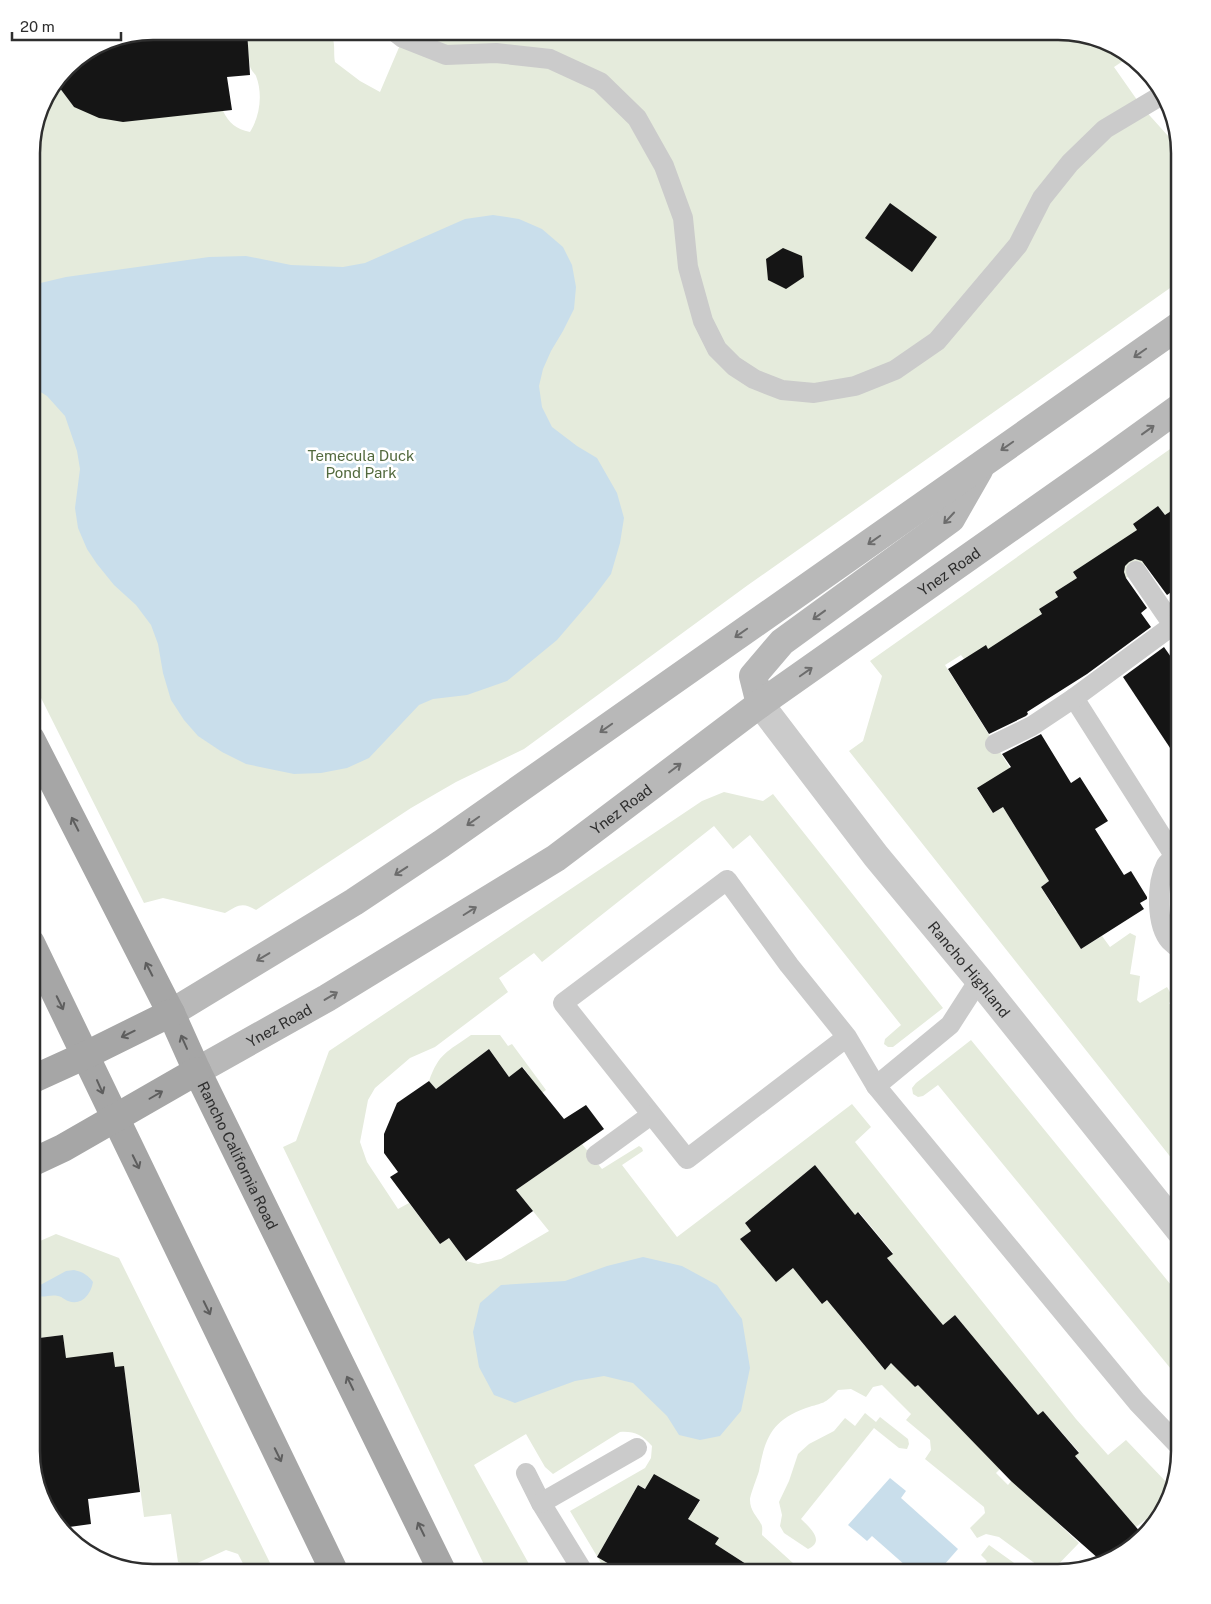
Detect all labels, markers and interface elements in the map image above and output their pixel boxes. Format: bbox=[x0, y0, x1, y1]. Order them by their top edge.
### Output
scale bar bbox=[12, 10, 121, 42]
text: 20 m bbox=[20, 18, 55, 35]
one-way arrow bbox=[1133, 348, 1147, 358]
one-way arrow bbox=[1141, 425, 1155, 435]
one-way arrow bbox=[1000, 441, 1014, 451]
park label: Temecula Duck Pond Park bbox=[308, 447, 414, 481]
one-way arrow bbox=[943, 512, 955, 524]
one-way arrow bbox=[867, 535, 881, 545]
street label: Ynez Road bbox=[914, 543, 983, 599]
one-way arrow bbox=[812, 610, 826, 620]
one-way arrow bbox=[734, 628, 748, 638]
one-way arrow bbox=[799, 667, 813, 677]
one-way arrow bbox=[599, 723, 613, 733]
one-way arrow bbox=[668, 763, 682, 773]
street label: Ynez Road bbox=[587, 780, 655, 837]
one-way arrow bbox=[466, 816, 480, 826]
one-way arrow bbox=[70, 817, 80, 832]
one-way arrow bbox=[394, 866, 408, 876]
one-way arrow bbox=[462, 905, 476, 915]
street label: Rancho Highland bbox=[925, 918, 1014, 1021]
one-way arrow bbox=[256, 952, 270, 962]
one-way arrow bbox=[144, 962, 153, 977]
one-way arrow bbox=[324, 990, 338, 1000]
one-way arrow bbox=[56, 995, 65, 1010]
street label: Ynez Road bbox=[243, 1000, 315, 1050]
one-way arrow bbox=[121, 1029, 136, 1039]
one-way arrow bbox=[179, 1035, 189, 1050]
street label: Rancho California Road bbox=[195, 1078, 282, 1232]
one-way arrow bbox=[96, 1079, 105, 1094]
one-way arrow bbox=[148, 1089, 162, 1099]
one-way arrow bbox=[132, 1154, 141, 1169]
one-way arrow bbox=[203, 1300, 212, 1315]
one-way arrow bbox=[345, 1376, 354, 1391]
one-way arrow bbox=[273, 1447, 283, 1462]
one-way arrow bbox=[416, 1522, 425, 1537]

